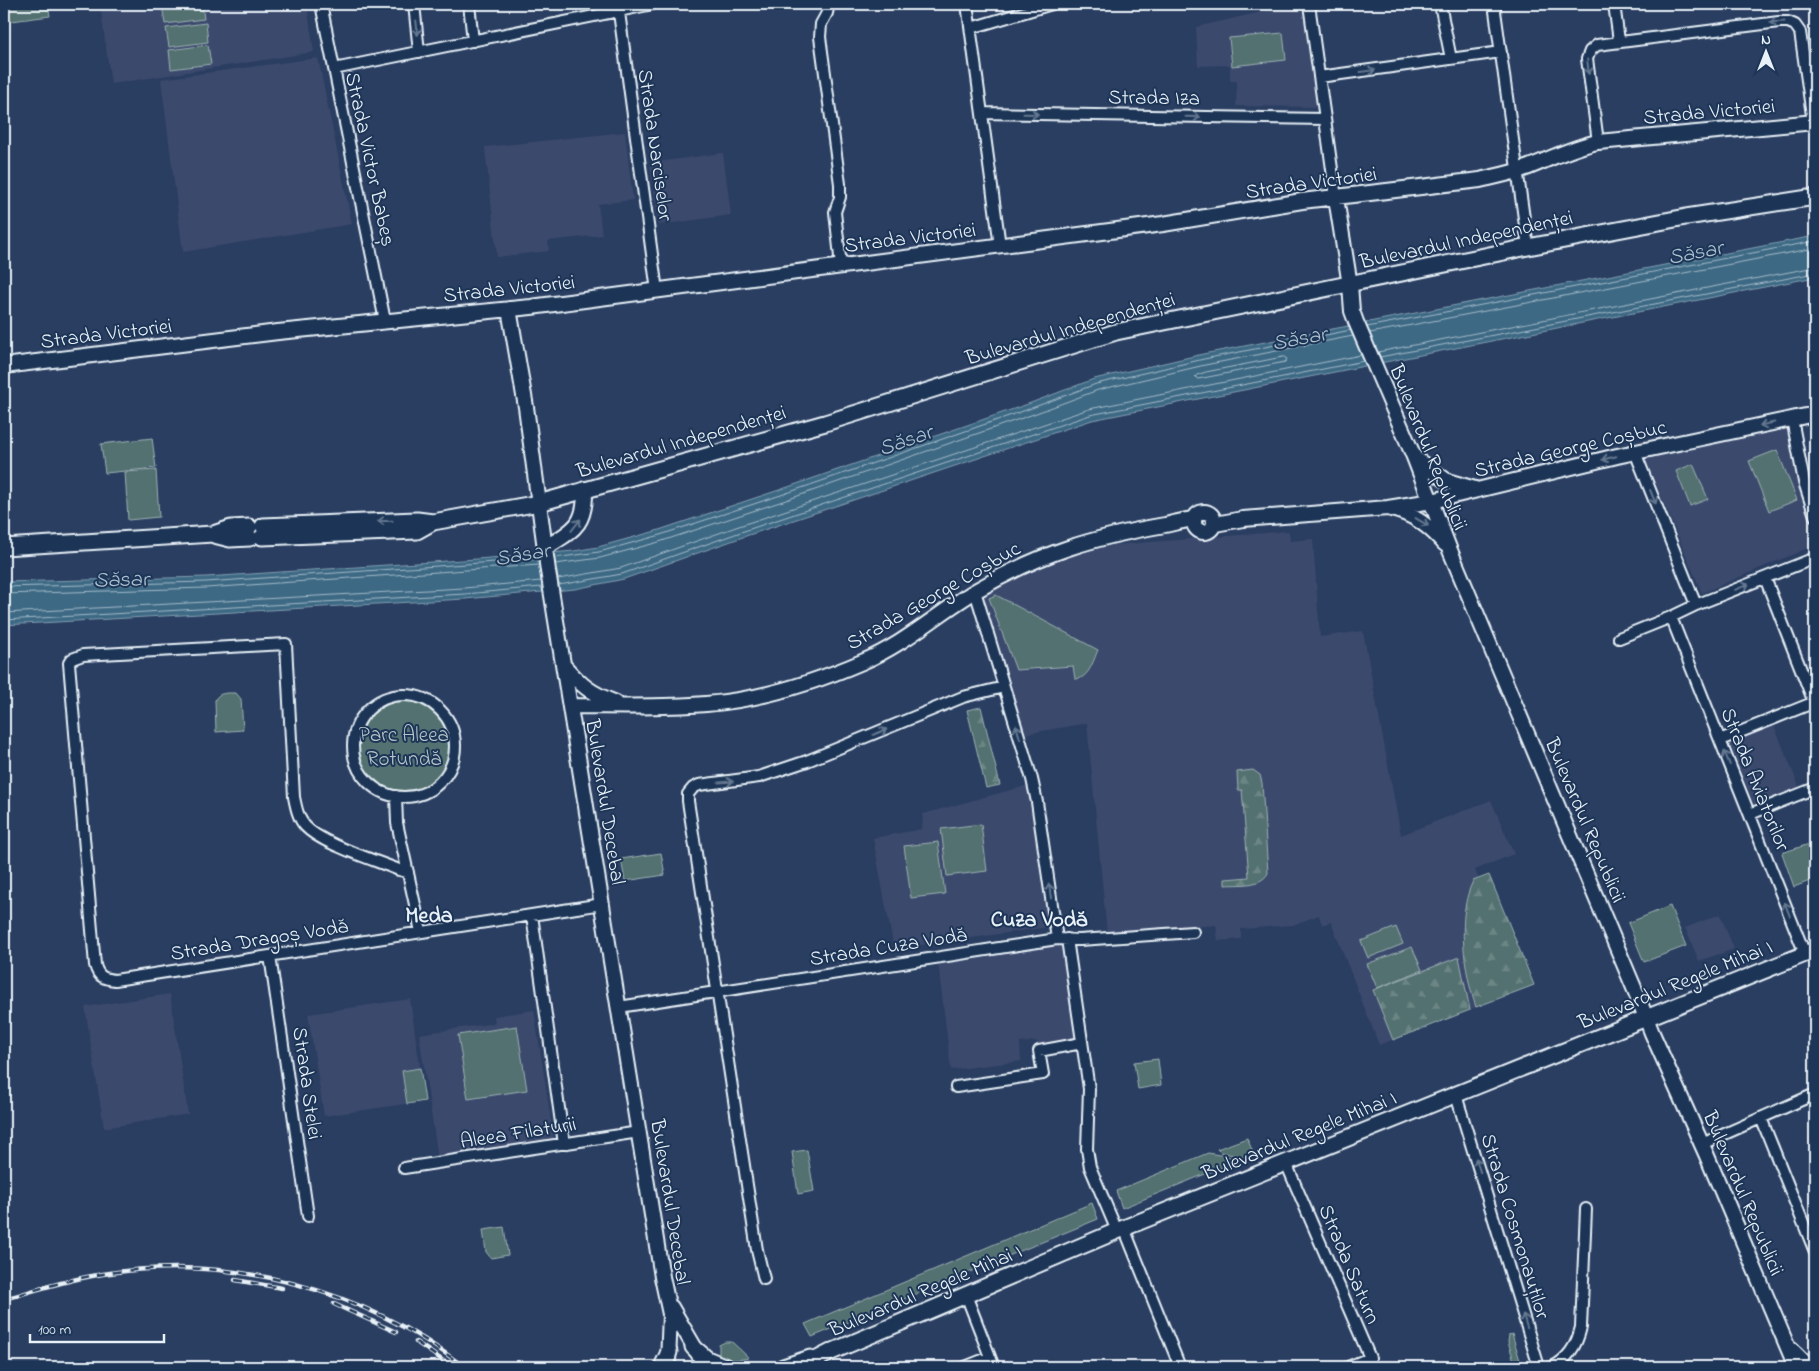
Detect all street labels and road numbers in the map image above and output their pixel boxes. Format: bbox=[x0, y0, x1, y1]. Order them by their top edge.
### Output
street label: Strada Narciselor bbox=[629, 67, 680, 224]
street label: Strada Victor Babeș bbox=[336, 70, 402, 249]
street label: Strada Iza bbox=[1108, 83, 1200, 115]
street label: Strada Victoriei bbox=[1642, 92, 1776, 134]
street label: Strada Victoriei bbox=[1244, 160, 1379, 208]
street label: Bulevardul Independenței bbox=[1356, 204, 1576, 278]
street label: Strada Victoriei bbox=[843, 216, 978, 262]
street label: Strada Victoriei bbox=[442, 268, 577, 312]
street label: Bulevardul Independenței bbox=[961, 286, 1179, 375]
street label: Strada Victoriei bbox=[39, 312, 174, 358]
street label: Bulevardul Republicii bbox=[1380, 359, 1474, 535]
street label: Bulevardul Independenței bbox=[572, 399, 790, 488]
street label: Strada George Coșbuc bbox=[1471, 413, 1671, 489]
street label: Strada George Coșbuc bbox=[841, 534, 1028, 661]
street label: Strada Aviatorilor bbox=[1712, 704, 1797, 856]
street label: Bulevardul Decebal bbox=[576, 716, 632, 887]
street label: Bulevardul Republicii bbox=[1535, 733, 1632, 908]
street label: Strada Dragoș Vodă bbox=[168, 912, 351, 972]
street label: Strada Cuza Vodă bbox=[808, 921, 969, 975]
street label: Bulevardul Regele Mihai I bbox=[1573, 933, 1778, 1041]
street label: Strada Stelei bbox=[283, 1025, 329, 1142]
street label: Bulevardul Regele Mihai I bbox=[1197, 1084, 1402, 1192]
street label: Bulevardul Republicii bbox=[1693, 1106, 1790, 1281]
street label: Aleea Filaturii bbox=[458, 1110, 579, 1158]
street label: Bulevardul Decebal bbox=[641, 1116, 697, 1287]
street label: Strada Cosmonauților bbox=[1472, 1130, 1557, 1324]
street label: Strada Saturn bbox=[1309, 1200, 1387, 1329]
street label: Bulevardul Regele Mihai I bbox=[824, 1238, 1028, 1348]

